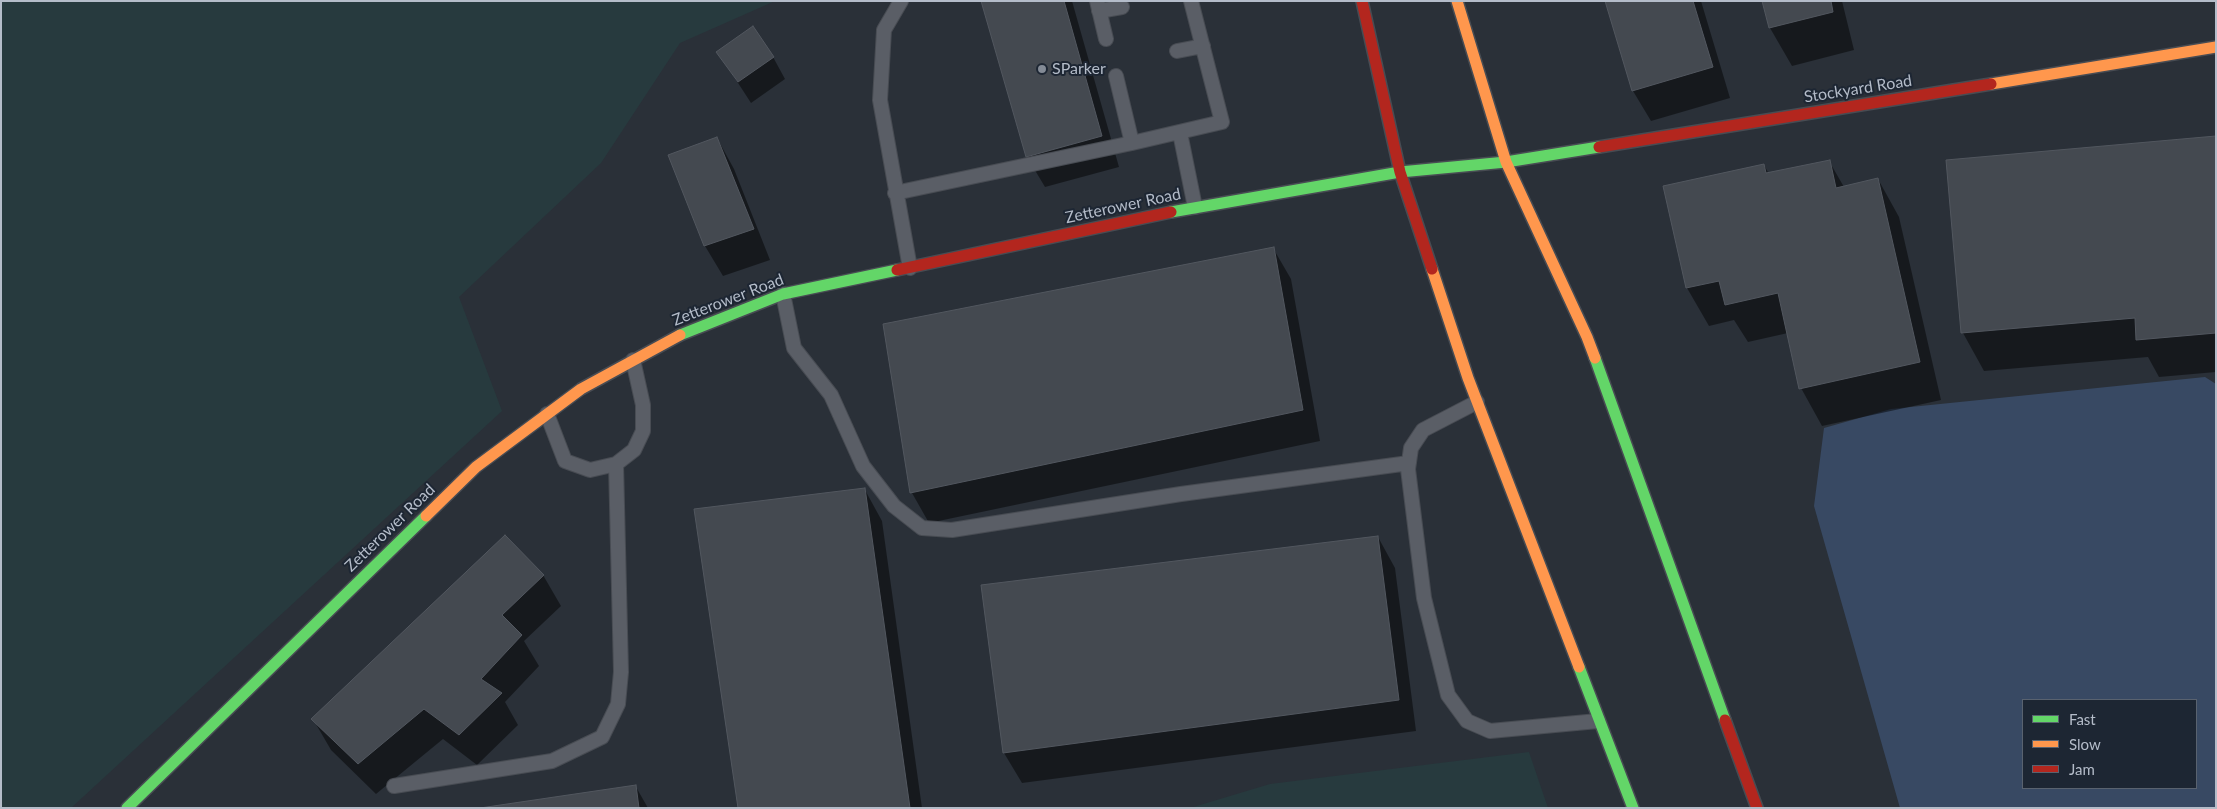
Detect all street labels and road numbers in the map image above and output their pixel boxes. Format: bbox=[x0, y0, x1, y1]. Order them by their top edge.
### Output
street label: Stockyard Road bbox=[1803, 71, 1913, 107]
street label: Zetterower Road bbox=[1063, 184, 1183, 228]
street label: Zetterower Road bbox=[670, 270, 786, 330]
street label: Zetterower Road bbox=[341, 480, 439, 576]

